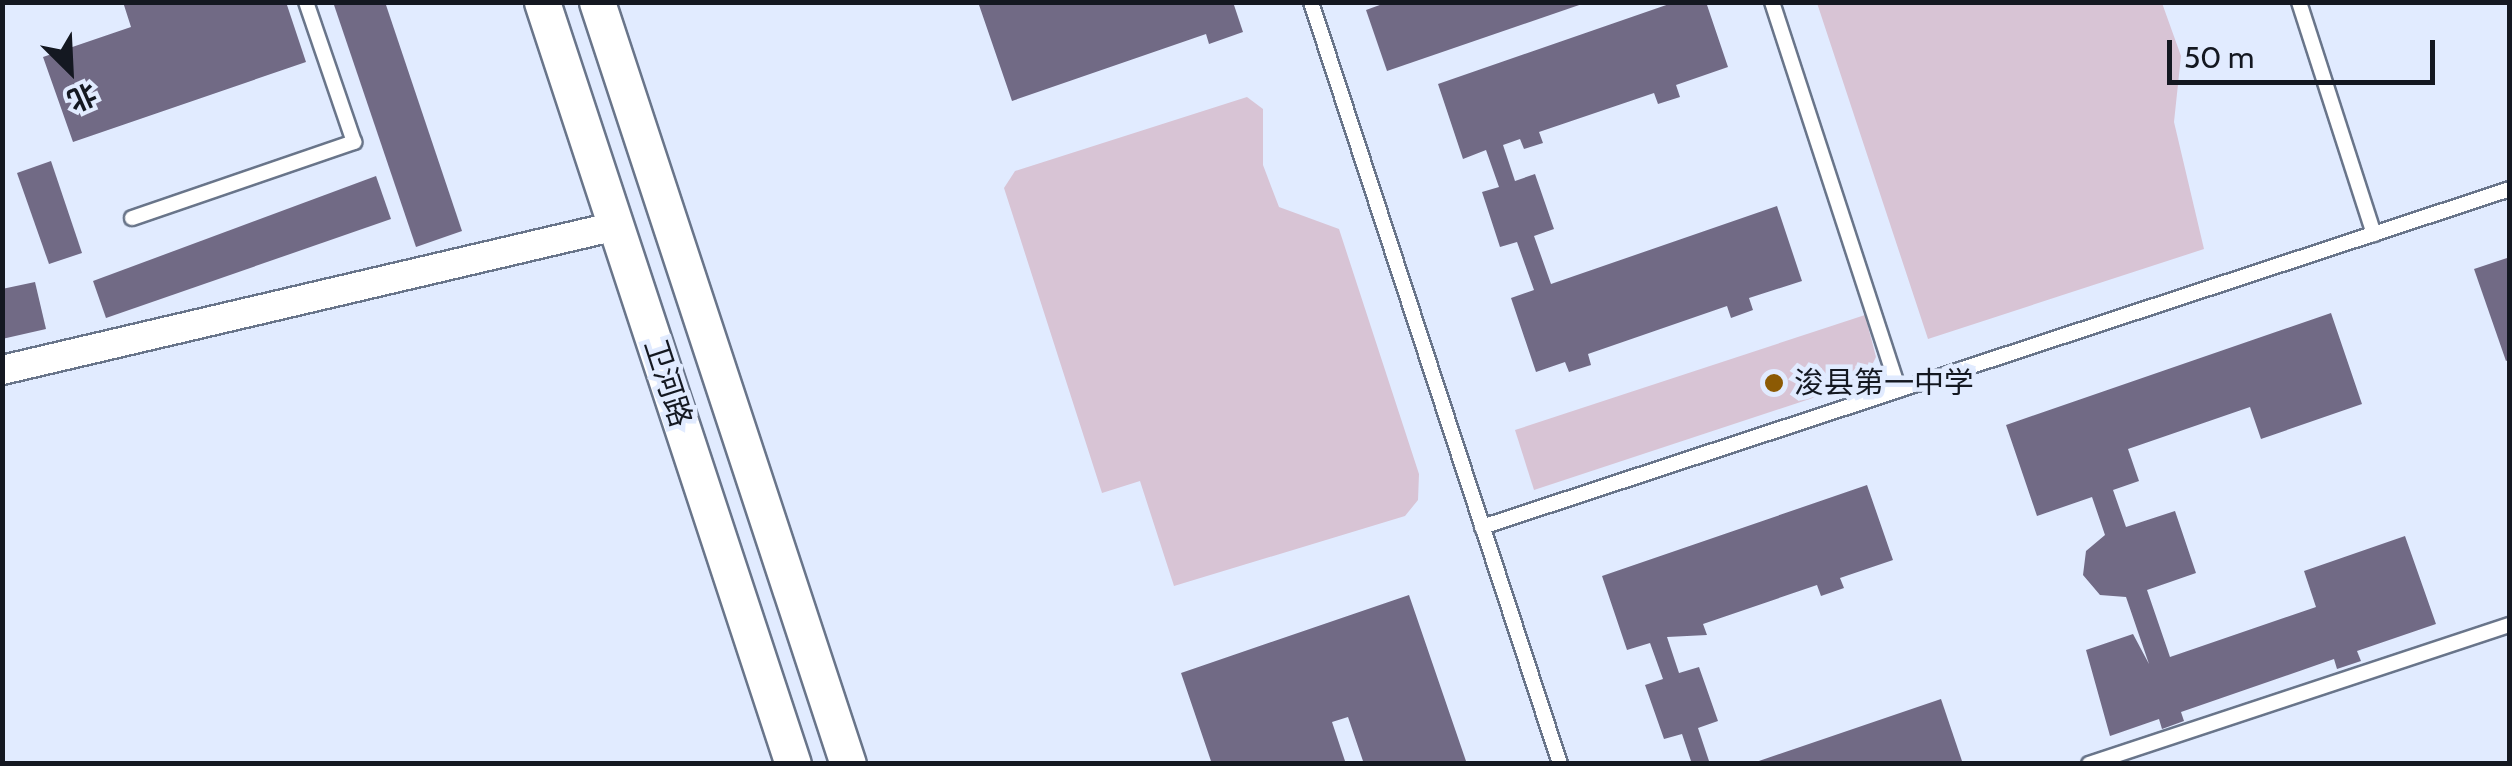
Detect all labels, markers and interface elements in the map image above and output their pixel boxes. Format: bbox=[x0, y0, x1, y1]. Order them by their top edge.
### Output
north arrow bbox=[20, 20, 120, 120]
scale bar bbox=[2172, 20, 2440, 82]
text: 50 m bbox=[2184, 39, 2254, 76]
text: 北 bbox=[62, 76, 102, 119]
street label: 卫河路 bbox=[637, 335, 699, 431]
place label: 浚县第一中学 bbox=[1794, 365, 1974, 401]
marker: 浚县第一中学 bbox=[1763, 372, 1785, 394]

